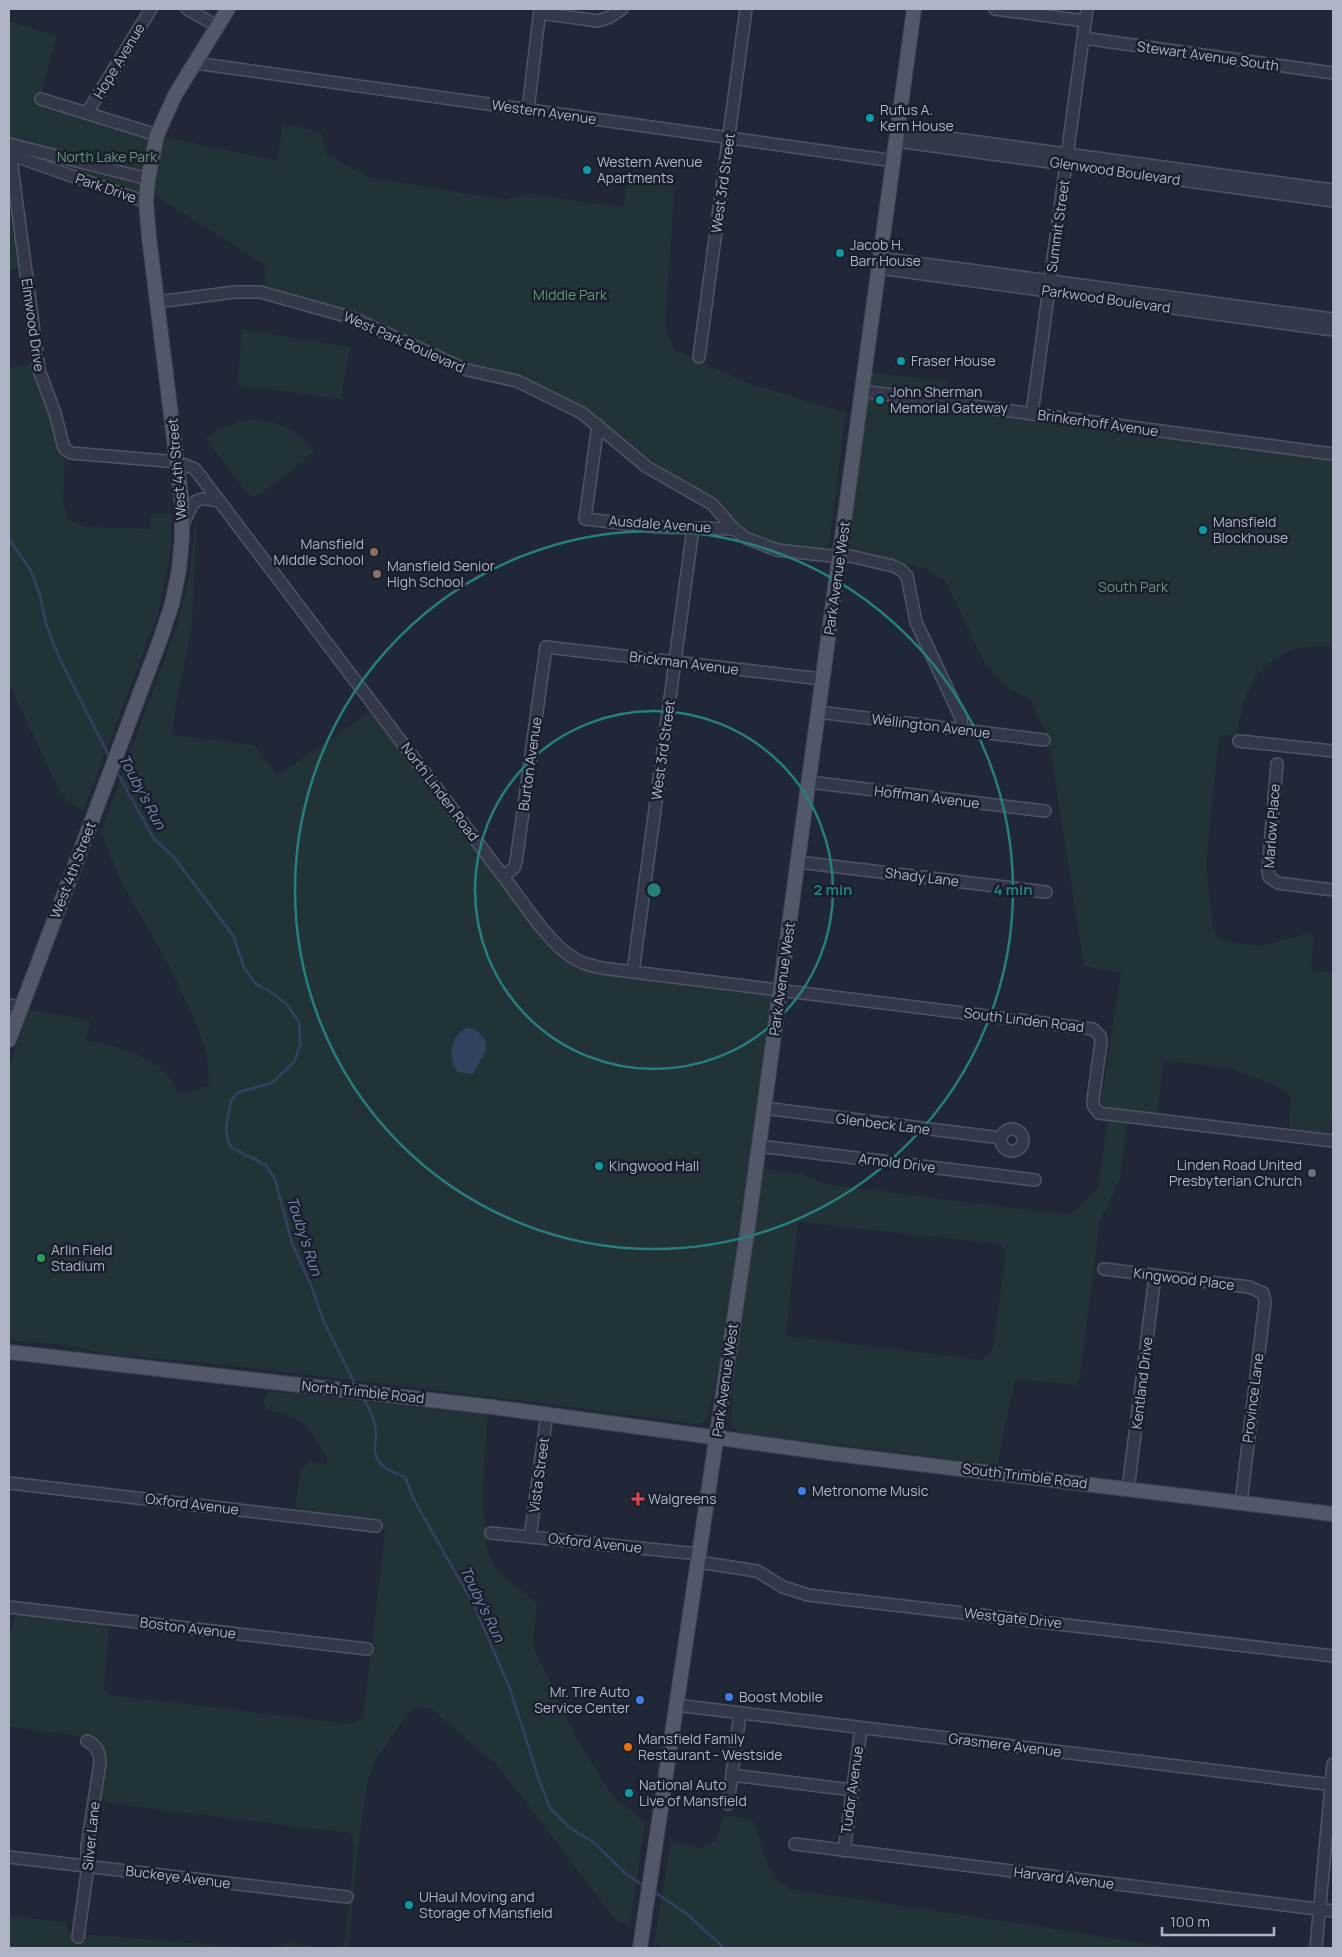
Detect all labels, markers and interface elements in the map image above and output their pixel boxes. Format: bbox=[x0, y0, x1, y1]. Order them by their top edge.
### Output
street label: Hope Avenue bbox=[89, 19, 149, 102]
street label: Stewart Avenue South bbox=[1136, 36, 1280, 75]
street label: Western Avenue bbox=[491, 95, 598, 128]
place label: Rufus A. Kern House bbox=[880, 100, 954, 135]
marker: Rufus A. Kern House bbox=[864, 112, 876, 124]
street label: West 3rd Street bbox=[706, 131, 739, 234]
park label: North Lake Park bbox=[57, 147, 158, 166]
place label: Western Avenue Apartments bbox=[597, 152, 702, 187]
street label: Glenwood Boulevard bbox=[1049, 152, 1182, 189]
marker: Western Avenue Apartments bbox=[581, 164, 593, 176]
street label: Park Drive bbox=[73, 168, 139, 207]
street label: Summit Street bbox=[1042, 178, 1073, 274]
place label: Jacob H. Barr House bbox=[850, 235, 921, 270]
marker: Jacob H. Barr House bbox=[834, 247, 846, 259]
street label: Elmwood Drive bbox=[18, 277, 49, 373]
street label: Parkwood Boulevard bbox=[1040, 280, 1172, 317]
park label: Middle Park bbox=[533, 285, 608, 304]
street label: West Park Boulevard bbox=[341, 306, 468, 377]
place label: Fraser House bbox=[911, 351, 996, 370]
marker: Fraser House bbox=[895, 355, 907, 367]
place label: John Sherman Memorial Gateway bbox=[890, 382, 1009, 417]
marker: John Sherman Memorial Gateway bbox=[874, 394, 886, 406]
street label: Brinkerhoff Avenue bbox=[1036, 405, 1160, 440]
street label: West 4th Street bbox=[163, 417, 190, 521]
street label: Ausdale Avenue bbox=[608, 510, 712, 537]
place label: Mansfield Blockhouse bbox=[1213, 512, 1288, 547]
street label: Park Avenue West bbox=[819, 519, 854, 636]
marker: Mansfield Blockhouse bbox=[1197, 524, 1209, 536]
place label: Mansfield Middle School bbox=[274, 534, 364, 569]
marker: Mansfield Middle School bbox=[368, 546, 380, 558]
place label: Mansfield Senior High School bbox=[387, 556, 495, 591]
marker: Mansfield Senior High School bbox=[371, 568, 383, 580]
park label: South Park bbox=[1098, 577, 1169, 596]
street label: Brickman Avenue bbox=[628, 646, 740, 679]
street label: West 3rd Street bbox=[646, 698, 679, 801]
street label: Wellington Avenue bbox=[871, 709, 992, 742]
street label: Burton Avenue bbox=[514, 716, 545, 812]
street label: North Linden Road bbox=[397, 739, 484, 845]
water label: Touby's Run bbox=[114, 751, 172, 834]
street label: Hoffman Avenue bbox=[873, 781, 981, 812]
street label: Marlow Place bbox=[1259, 783, 1284, 869]
street label: West 4th Street bbox=[45, 818, 100, 921]
street label: Shady Lane bbox=[884, 863, 960, 890]
text: 2 min bbox=[813, 879, 853, 900]
text: 4 min bbox=[993, 879, 1033, 900]
centre of rings bbox=[645, 881, 663, 899]
street label: Park Avenue West bbox=[764, 920, 799, 1037]
street label: South Linden Road bbox=[963, 1003, 1085, 1036]
street label: Glenbeck Lane bbox=[835, 1108, 931, 1139]
street label: Arnold Drive bbox=[857, 1148, 937, 1177]
place label: Linden Road United Presbyterian Church bbox=[1169, 1155, 1302, 1190]
place label: Kingwood Hall bbox=[609, 1156, 699, 1175]
marker: Kingwood Hall bbox=[593, 1160, 605, 1172]
marker: Linden Road United Presbyterian Church bbox=[1306, 1167, 1318, 1179]
water label: Touby's Run bbox=[282, 1194, 327, 1279]
place label: Arlin Field Stadium bbox=[51, 1240, 113, 1275]
marker: Arlin Field Stadium bbox=[35, 1252, 47, 1264]
street label: Kingwood Place bbox=[1133, 1263, 1236, 1294]
street label: Park Avenue West bbox=[707, 1321, 742, 1438]
street label: Kentland Drive bbox=[1126, 1336, 1157, 1430]
street label: Province Lane bbox=[1238, 1352, 1267, 1444]
street label: North Trimble Road bbox=[301, 1376, 425, 1407]
street label: Vista Street bbox=[524, 1436, 553, 1514]
street label: South Trimble Road bbox=[962, 1458, 1089, 1493]
place label: Metronome Music bbox=[812, 1481, 929, 1500]
marker: Metronome Music bbox=[796, 1485, 808, 1497]
street label: Oxford Avenue bbox=[144, 1488, 240, 1519]
place label: Walgreens bbox=[648, 1489, 717, 1508]
marker: Walgreens bbox=[632, 1493, 644, 1505]
street label: Oxford Avenue bbox=[547, 1528, 643, 1557]
water label: Touby's Run bbox=[455, 1562, 510, 1646]
street label: Westgate Drive bbox=[963, 1603, 1063, 1632]
street label: Boston Avenue bbox=[139, 1612, 237, 1643]
place label: Mr. Tire Auto Service Center bbox=[534, 1682, 630, 1717]
place label: Boost Mobile bbox=[739, 1687, 823, 1706]
marker: Boost Mobile bbox=[723, 1691, 735, 1703]
marker: Mr. Tire Auto Service Center bbox=[634, 1694, 646, 1706]
street label: Grasmere Avenue bbox=[948, 1728, 1063, 1761]
place label: Mansfield Family Restaurant - Westside bbox=[638, 1729, 783, 1764]
marker: Mansfield Family Restaurant - Westside bbox=[622, 1741, 634, 1753]
street label: Tudor Avenue bbox=[836, 1745, 867, 1835]
place label: National Auto Live of Mansfield bbox=[639, 1775, 747, 1810]
marker: National Auto Live of Mansfield bbox=[623, 1787, 635, 1799]
street label: Silver Lane bbox=[77, 1800, 104, 1871]
street label: Buckeye Avenue bbox=[125, 1861, 232, 1892]
street label: Harvard Avenue bbox=[1013, 1862, 1115, 1893]
place label: UHaul Moving and Storage of Mansfield bbox=[419, 1887, 553, 1922]
marker: UHaul Moving and Storage of Mansfield bbox=[403, 1899, 415, 1911]
scale bar bbox=[1162, 1904, 1274, 1936]
text: 100 m bbox=[1170, 1911, 1210, 1932]

